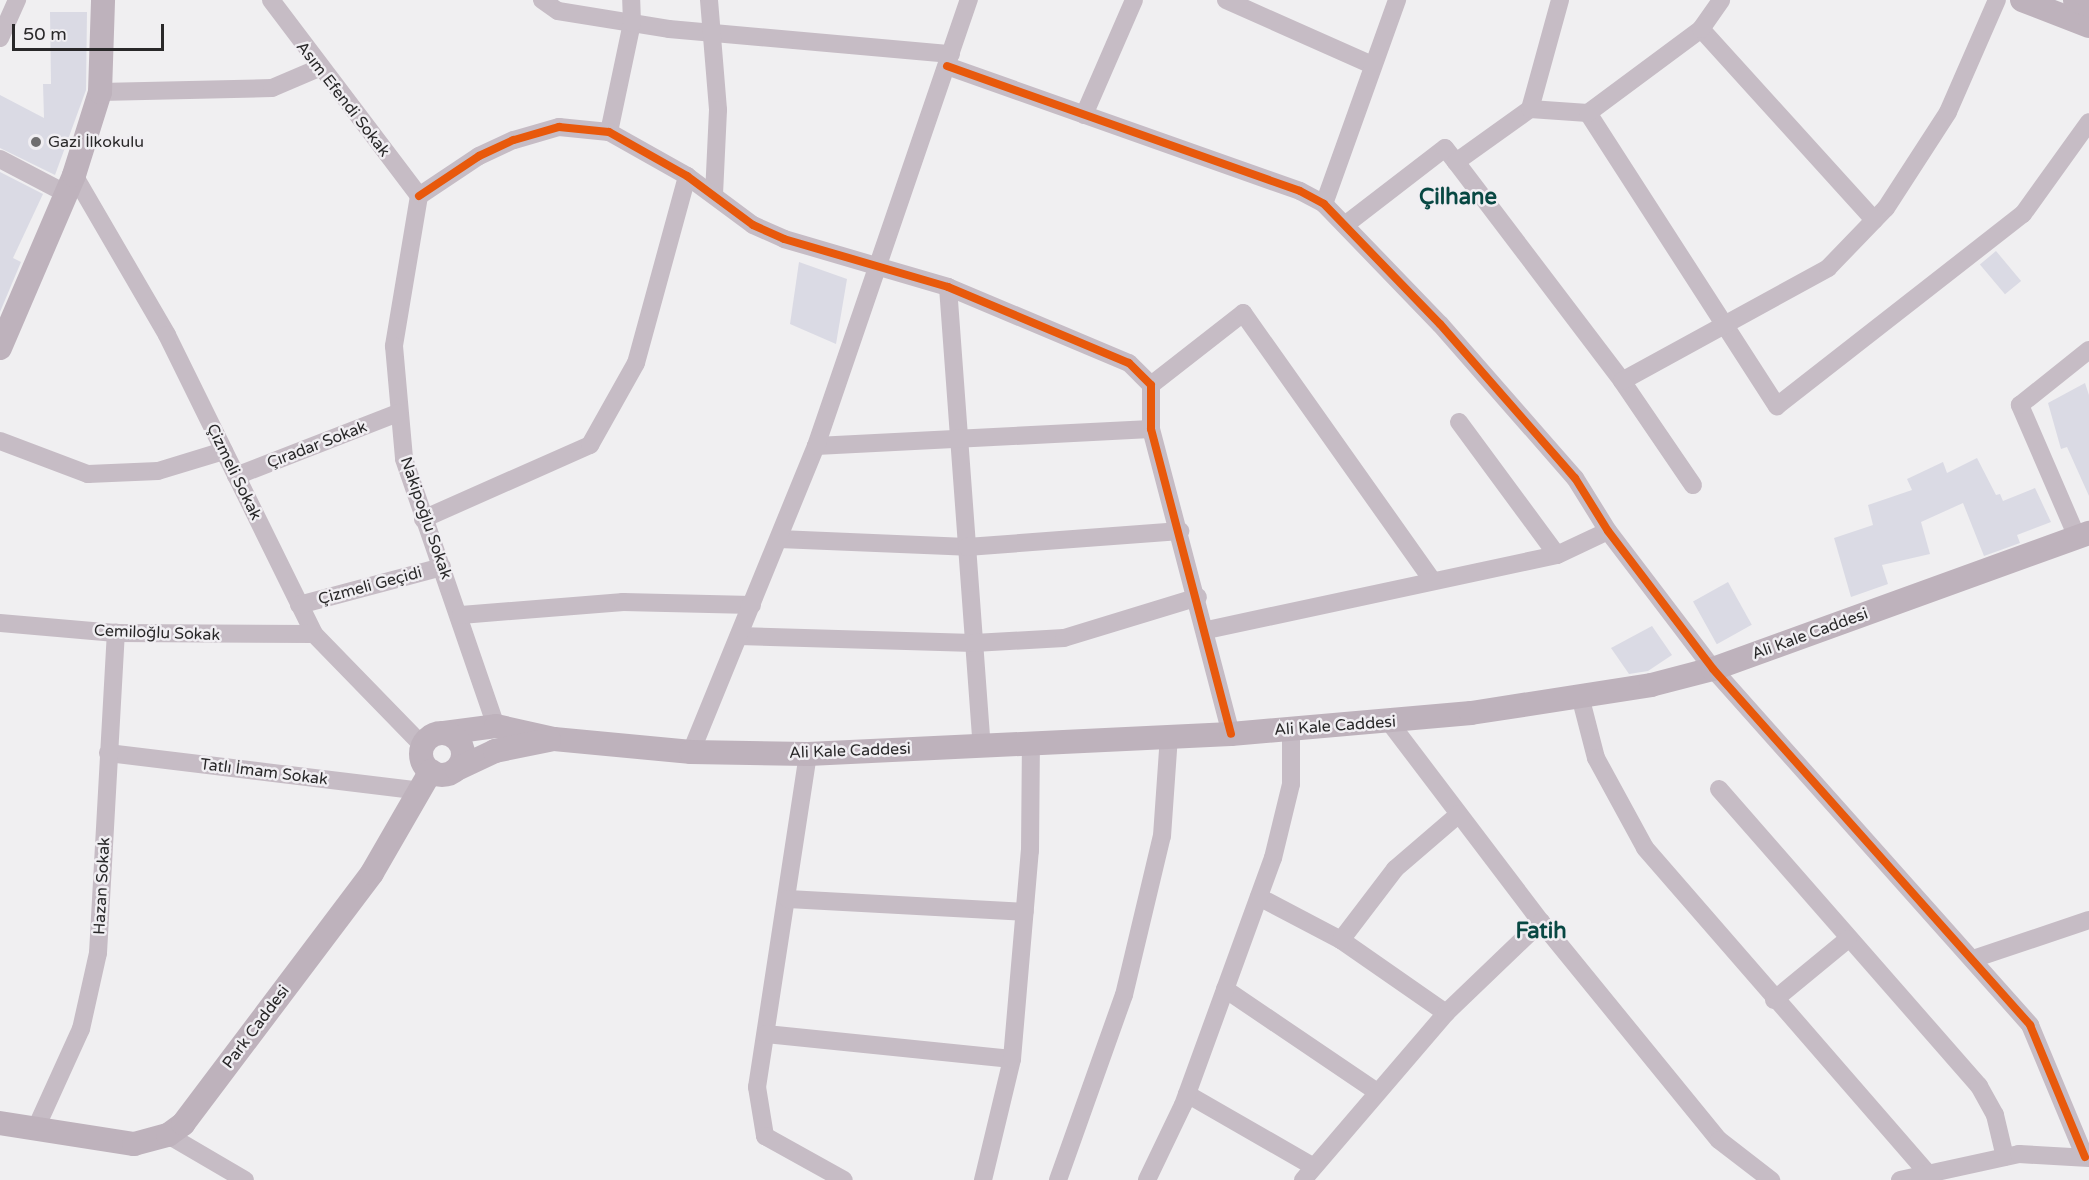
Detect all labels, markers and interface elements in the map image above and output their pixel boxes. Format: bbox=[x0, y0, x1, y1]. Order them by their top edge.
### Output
scale bar bbox=[15, 12, 166, 50]
text: 50 m bbox=[23, 23, 67, 45]
street label: Asım Efendi Sokak bbox=[292, 38, 394, 160]
place label: Gazi İlkokulu bbox=[48, 132, 144, 152]
marker: Gazi İlkokulu bbox=[29, 135, 43, 149]
district label: Çilhane bbox=[1419, 185, 1497, 211]
street label: Çıradar Sokak bbox=[264, 417, 370, 473]
street label: Çizmeli Sokak bbox=[202, 421, 266, 523]
street label: Nakipoğlu Sokak bbox=[396, 454, 456, 582]
street label: Çizmeli Geçidi bbox=[316, 563, 424, 609]
street label: Ali Kale Caddesi bbox=[1749, 604, 1871, 664]
street label: Cemiloğlu Sokak bbox=[94, 621, 220, 645]
street label: Ali Kale Caddesi bbox=[1274, 712, 1396, 740]
street label: Ali Kale Caddesi bbox=[789, 739, 911, 763]
street label: Tatlı İmam Sokak bbox=[199, 755, 329, 789]
street label: Hazan Sokak bbox=[90, 837, 114, 935]
district label: Fatih bbox=[1515, 919, 1567, 945]
street label: Park Caddesi bbox=[218, 982, 294, 1072]

